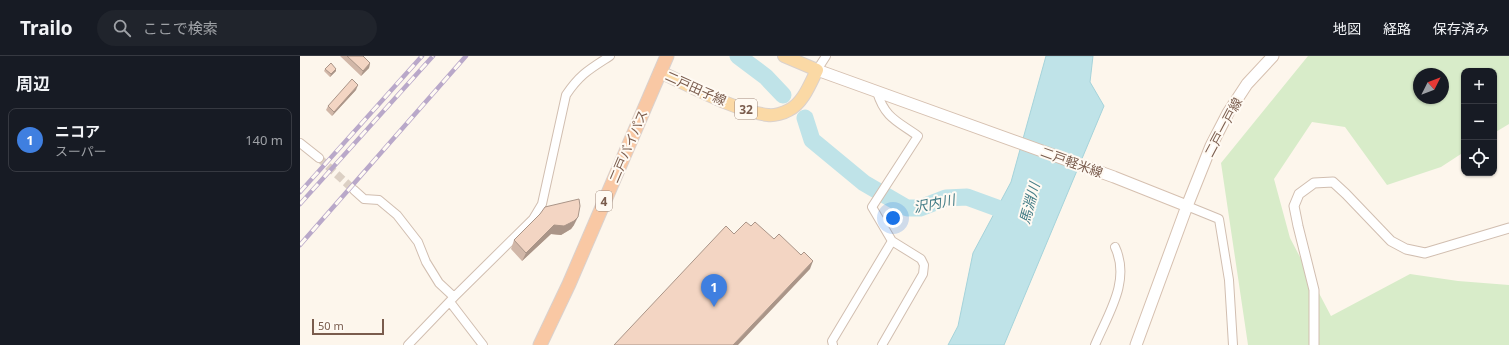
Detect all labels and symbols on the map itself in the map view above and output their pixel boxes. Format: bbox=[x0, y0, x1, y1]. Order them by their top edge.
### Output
street label: 二戸田子線 bbox=[663, 67, 729, 109]
north arrow bbox=[1413, 68, 1449, 104]
street label: 二戸一戸線 bbox=[1200, 94, 1246, 160]
road number: 32 bbox=[735, 99, 757, 119]
street label: 二戸バイパス bbox=[605, 107, 651, 185]
street label: 二戸軽米線 bbox=[1038, 142, 1106, 182]
water label: 馬淵川 bbox=[1014, 178, 1044, 226]
water label: 沢内川 bbox=[912, 189, 958, 216]
road number: 4 bbox=[596, 191, 612, 211]
your location bbox=[883, 208, 903, 228]
pin: 1 bbox=[701, 274, 727, 307]
scale bar bbox=[312, 317, 384, 336]

